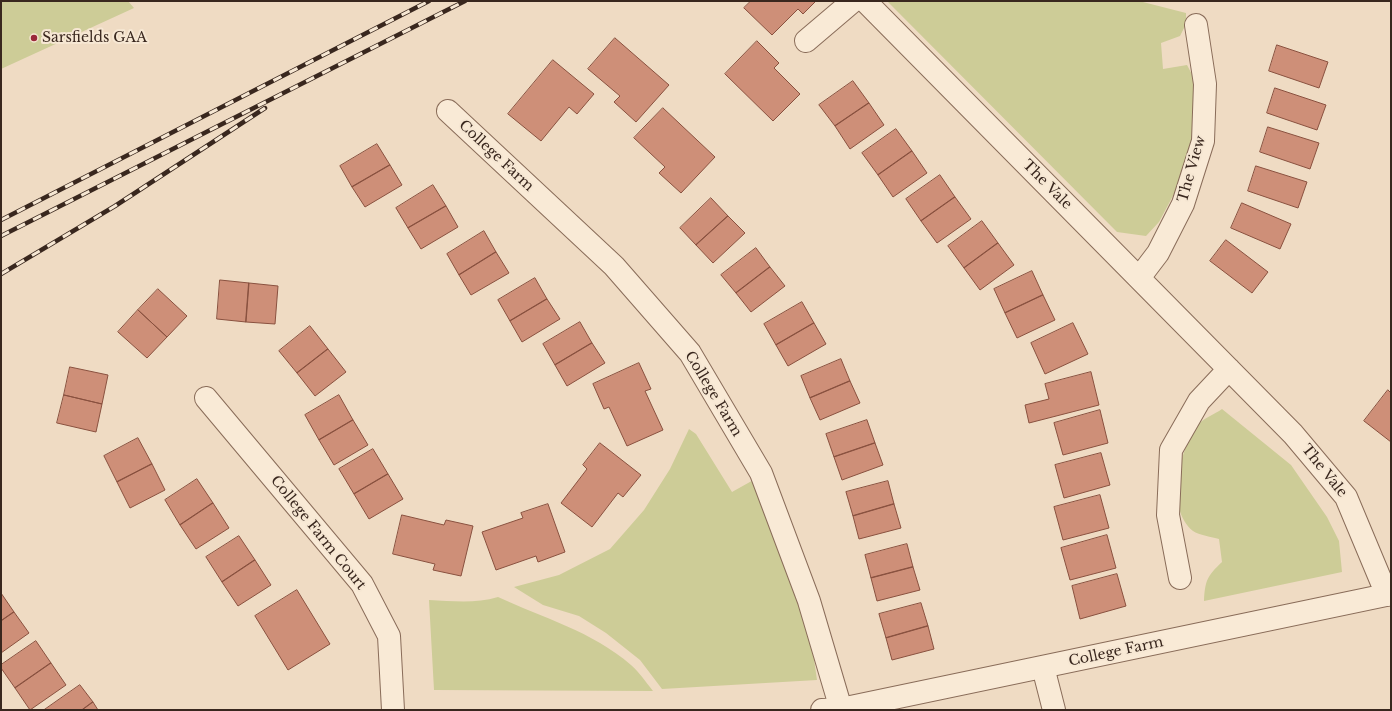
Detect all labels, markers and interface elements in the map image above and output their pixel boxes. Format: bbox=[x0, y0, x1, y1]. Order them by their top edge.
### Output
place label: Sarsfields GAA bbox=[42, 30, 147, 46]
marker: Sarsfields GAA bbox=[29, 33, 39, 43]
street label: College Farm bbox=[455, 117, 537, 195]
street label: The View bbox=[1175, 134, 1209, 204]
street label: The Vale bbox=[1019, 157, 1075, 213]
street label: College Farm bbox=[681, 348, 745, 440]
street label: The Vale bbox=[1298, 441, 1350, 501]
street label: College Farm Court bbox=[267, 473, 369, 593]
street label: College Farm bbox=[1067, 634, 1165, 670]

